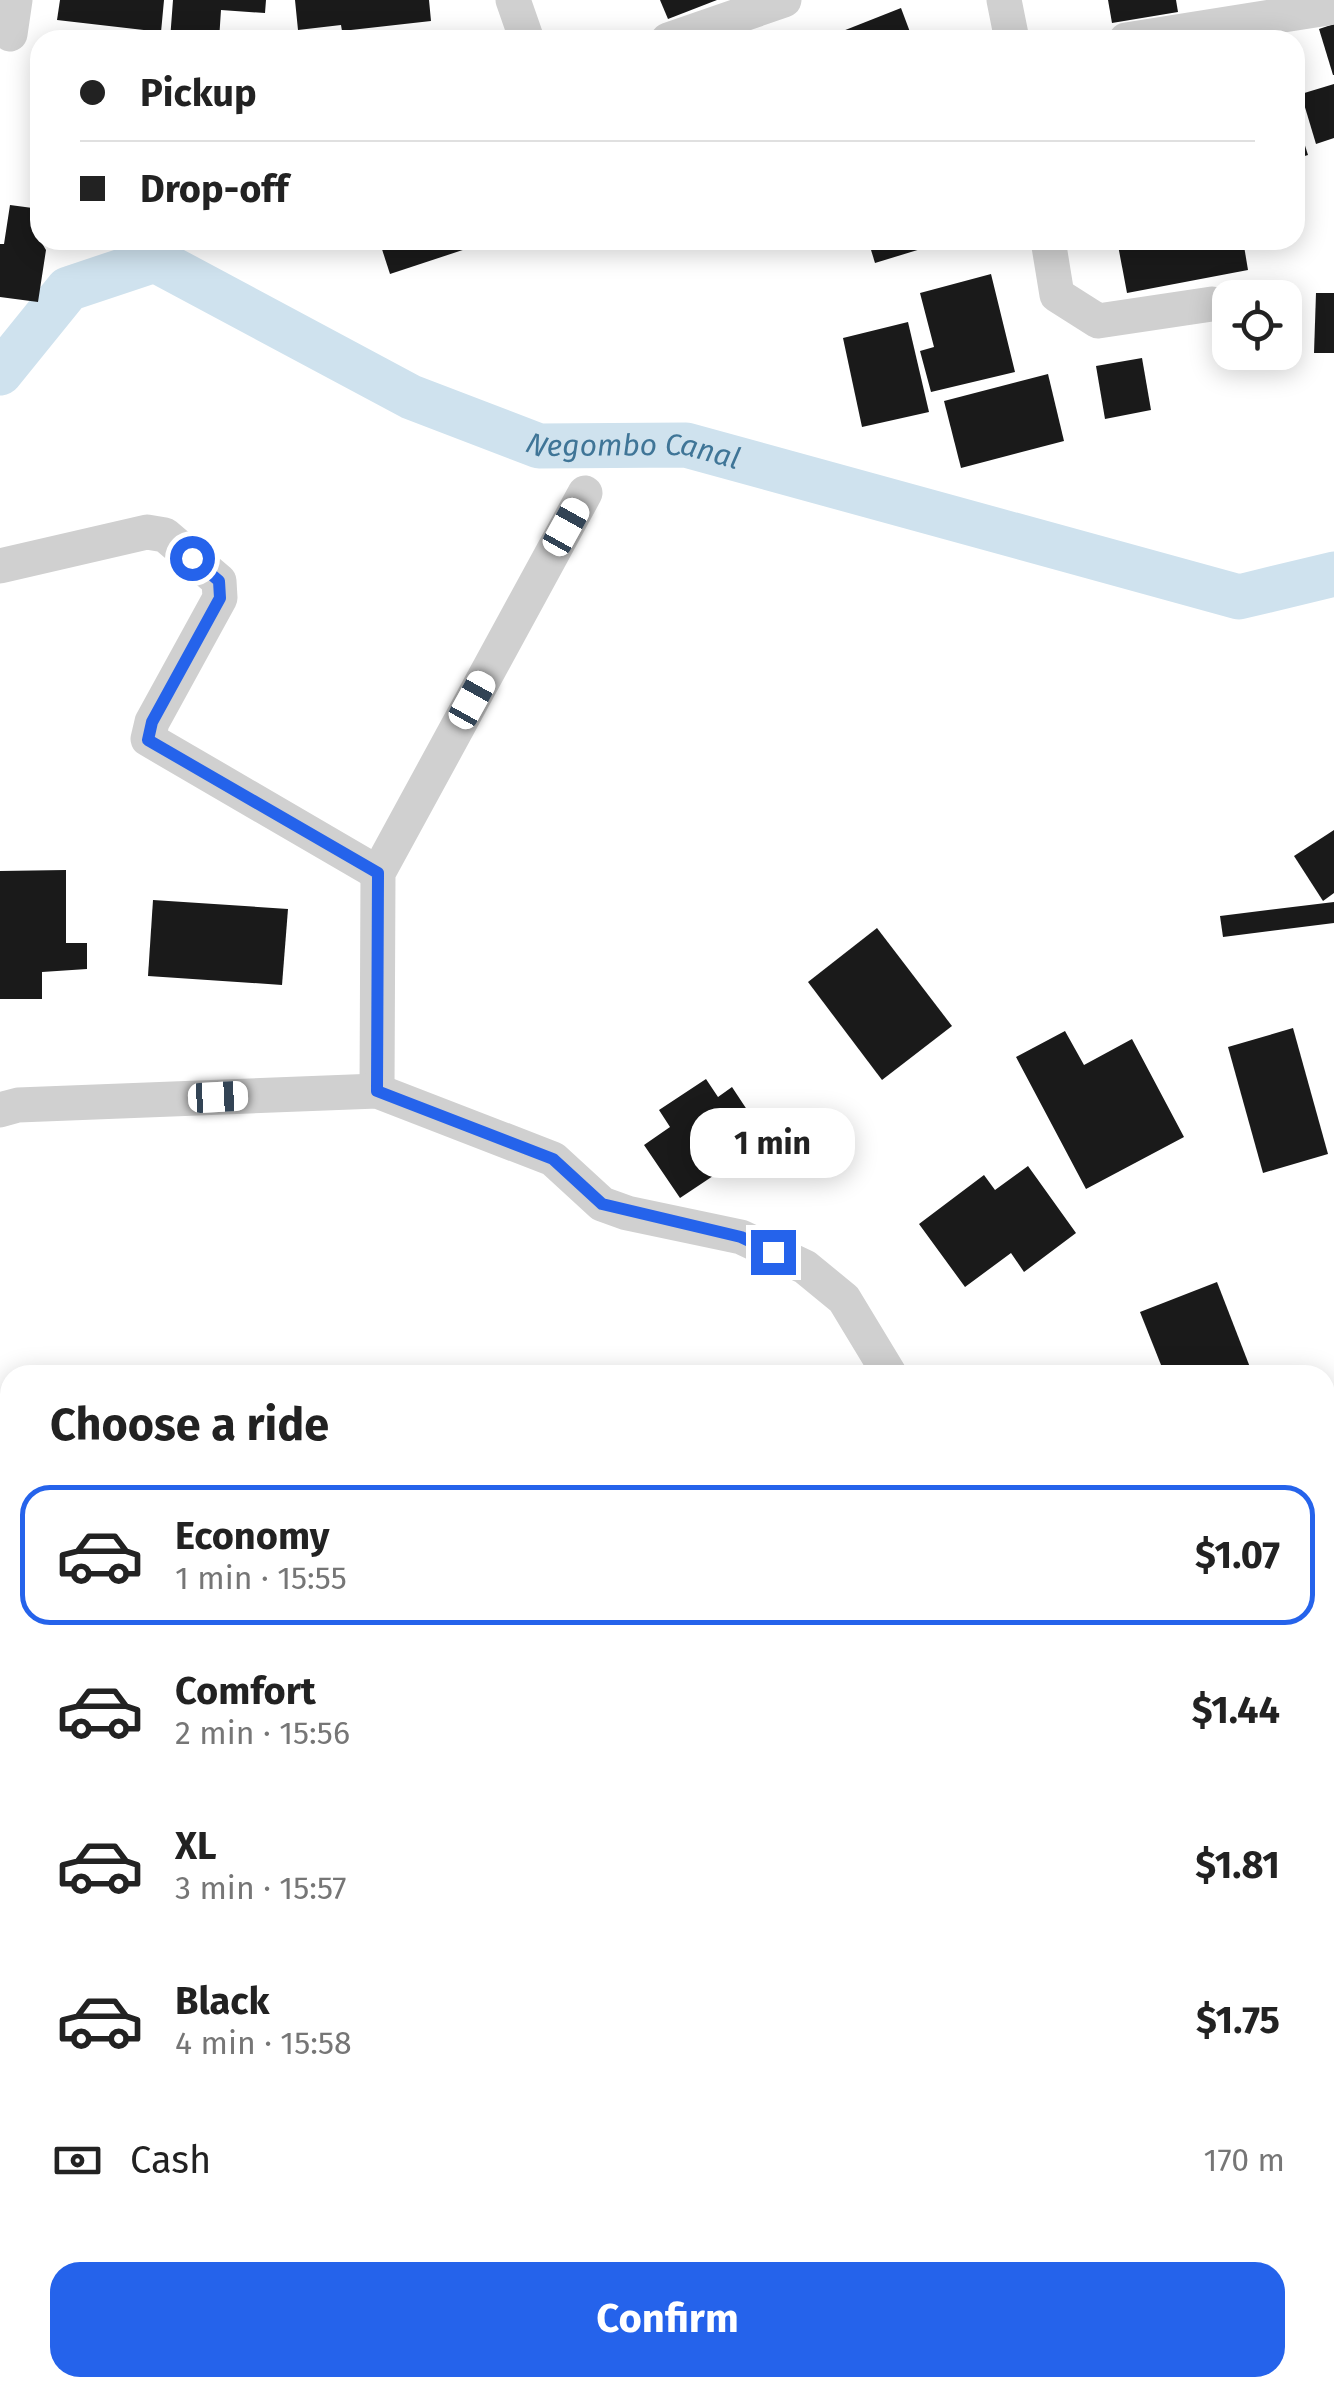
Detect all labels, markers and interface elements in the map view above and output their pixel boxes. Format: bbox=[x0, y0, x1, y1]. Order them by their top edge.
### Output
text: Pickup bbox=[140, 70, 257, 116]
text: Drop-off bbox=[140, 166, 288, 212]
map controls bbox=[1212, 280, 1302, 370]
button: locate bbox=[1212, 280, 1302, 370]
water label: Negombo Canal bbox=[521, 425, 744, 477]
car bbox=[538, 493, 594, 561]
route start bbox=[170, 536, 215, 581]
car bbox=[444, 666, 500, 734]
car bbox=[187, 1080, 249, 1114]
callout: 1 min bbox=[690, 1107, 856, 1177]
text: 1 min bbox=[734, 1124, 811, 1162]
route end bbox=[751, 1230, 796, 1275]
text: Choose a ride bbox=[50, 1398, 329, 1452]
icon: car bbox=[55, 1510, 145, 1600]
text: Economy bbox=[175, 1513, 330, 1559]
text: $1.07 bbox=[1195, 1532, 1280, 1578]
text: 1 min · 15:55 bbox=[175, 1559, 347, 1597]
icon: car bbox=[55, 1665, 145, 1755]
text: Comfort bbox=[175, 1668, 316, 1714]
text: $1.44 bbox=[1192, 1687, 1280, 1733]
text: 2 min · 15:56 bbox=[175, 1714, 350, 1752]
icon: car bbox=[55, 1820, 145, 1910]
text: XL bbox=[175, 1823, 217, 1869]
text: $1.81 bbox=[1195, 1842, 1280, 1888]
text: 3 min · 15:57 bbox=[175, 1869, 346, 1907]
icon: car bbox=[55, 1975, 145, 2065]
text: Black bbox=[175, 1978, 270, 2024]
text: $1.75 bbox=[1196, 1997, 1280, 2043]
text: 4 min · 15:58 bbox=[175, 2024, 352, 2062]
icon: cash bbox=[50, 2133, 105, 2188]
text: Cash bbox=[130, 2137, 211, 2183]
text: 170 m bbox=[1204, 2141, 1285, 2179]
button: Confirm bbox=[50, 2262, 1285, 2377]

